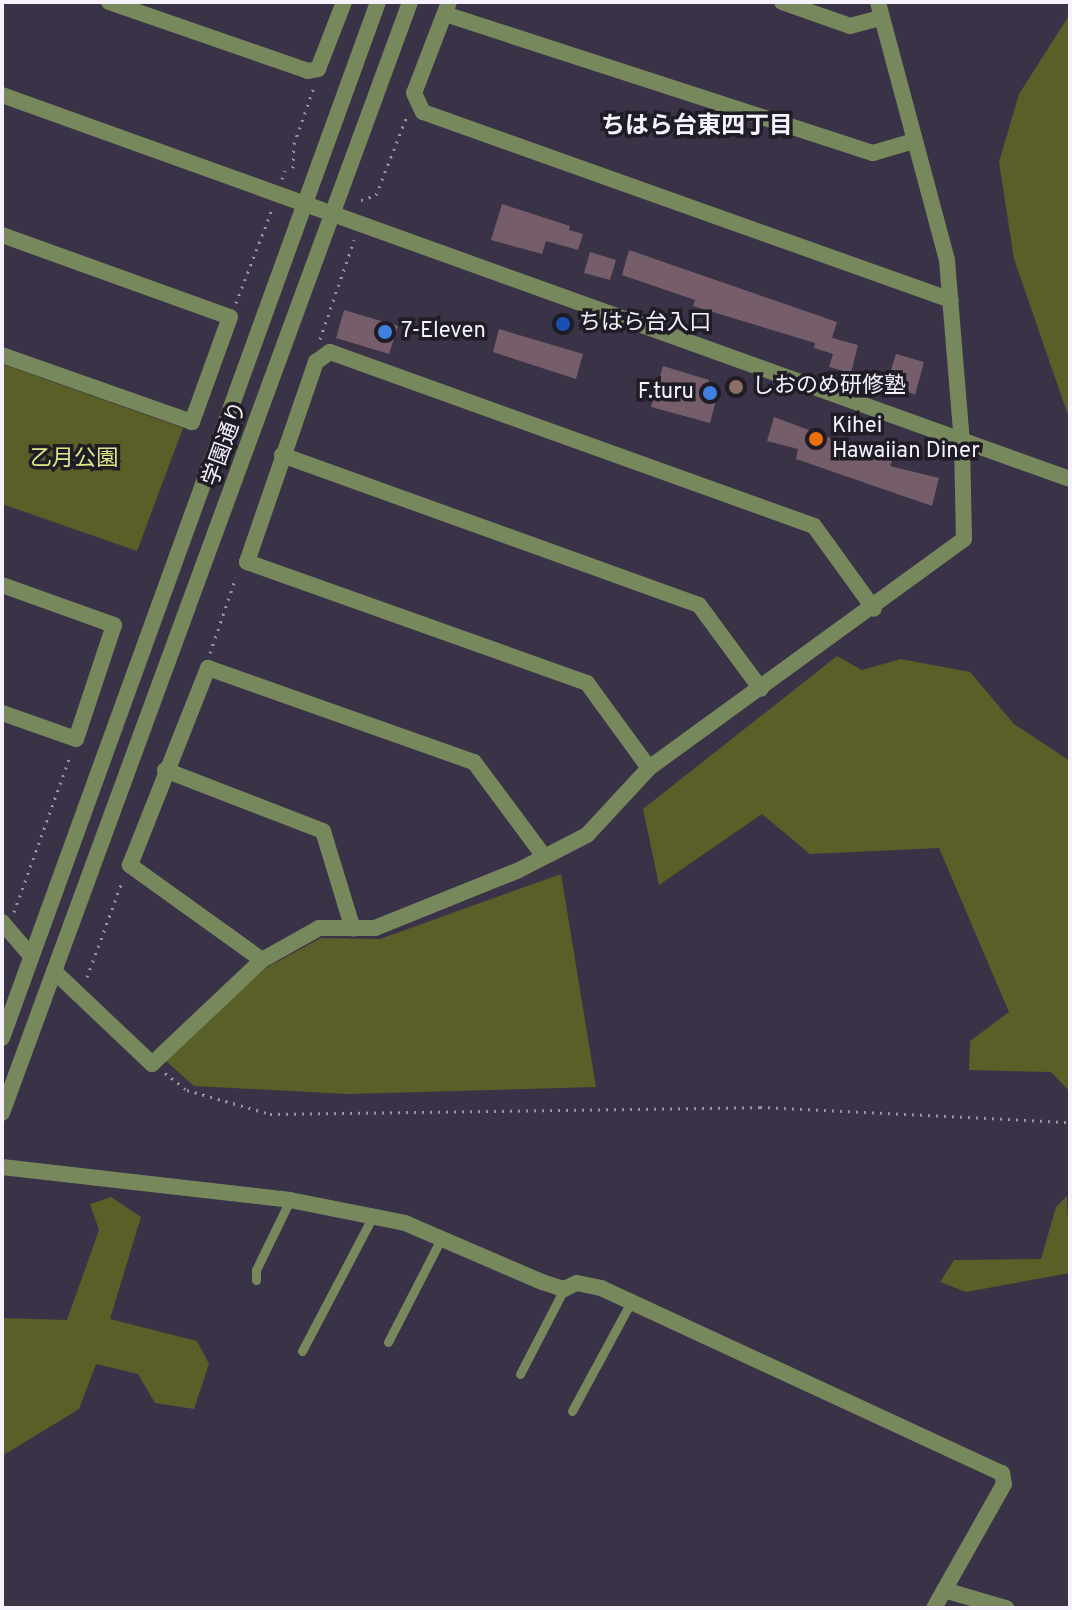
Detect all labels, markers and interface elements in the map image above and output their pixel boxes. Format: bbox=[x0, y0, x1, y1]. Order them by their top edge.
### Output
district label: ちはら台東四丁目 bbox=[601, 114, 793, 142]
place label: ちはら台入口 bbox=[579, 311, 711, 337]
marker: ちはら台入口 bbox=[554, 315, 572, 333]
place label: 7-Eleven bbox=[401, 319, 486, 345]
marker: 7-Eleven bbox=[376, 323, 394, 341]
place label: しおのめ研修塾 bbox=[752, 374, 906, 400]
marker: しおのめ研修塾 bbox=[727, 378, 745, 396]
place label: F.turu bbox=[638, 380, 694, 406]
marker: F.turu bbox=[701, 384, 719, 402]
street label: 学園通り bbox=[199, 398, 253, 490]
place label: Kihei Hawaiian Diner bbox=[832, 413, 980, 464]
marker: Kihei Hawaiian Diner bbox=[807, 430, 825, 448]
park label: 乙月公園 bbox=[30, 447, 118, 473]

